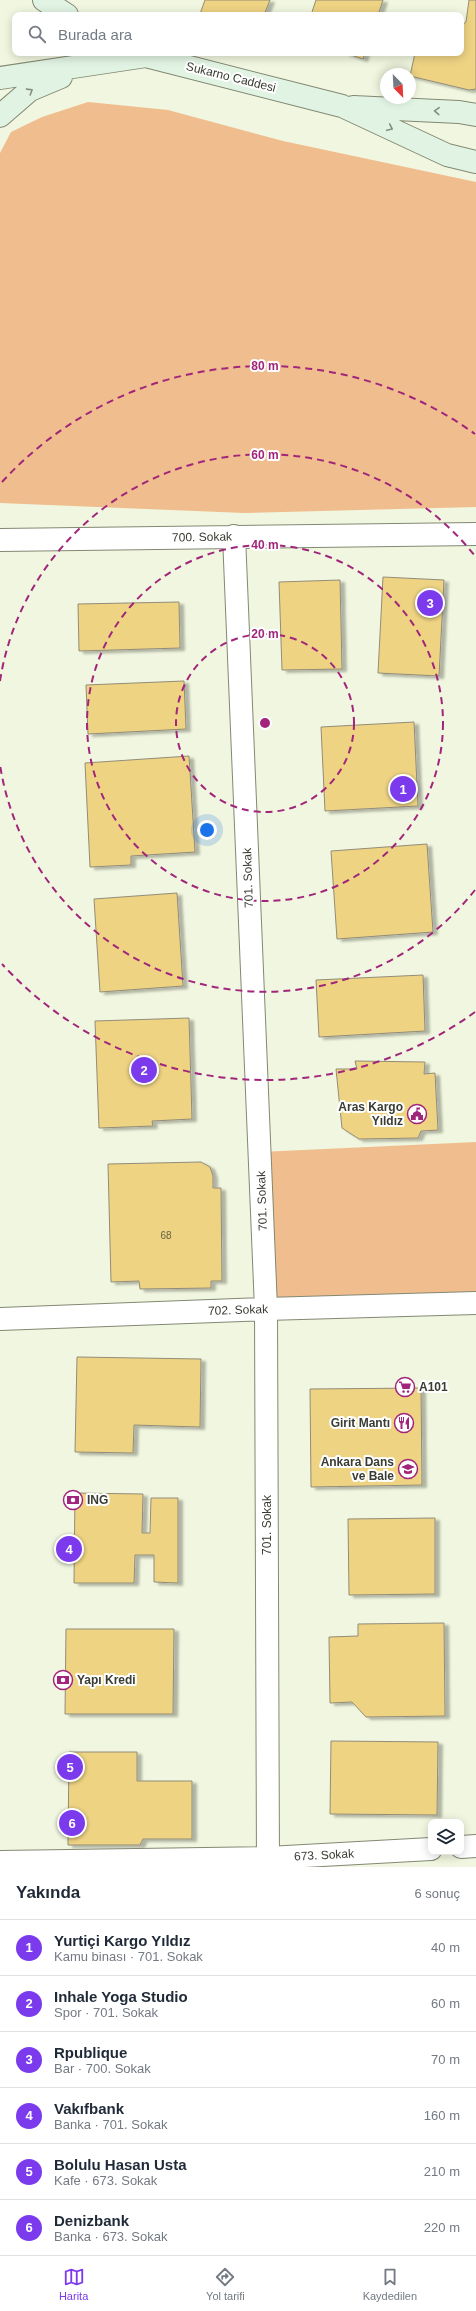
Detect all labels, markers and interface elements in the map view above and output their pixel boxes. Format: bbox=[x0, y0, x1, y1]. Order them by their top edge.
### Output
search box bbox=[12, 12, 464, 56]
icon: search bbox=[26, 23, 48, 45]
text: Burada ara bbox=[58, 26, 132, 43]
street label: Sukarno Caddesi bbox=[185, 59, 277, 95]
north arrow bbox=[380, 68, 416, 104]
one-way arrow bbox=[26, 88, 33, 96]
one-way arrow bbox=[434, 107, 440, 116]
one-way arrow bbox=[386, 123, 394, 131]
text: 80 m bbox=[251, 359, 279, 373]
text: 60 m bbox=[251, 448, 279, 462]
street label: 700. Sokak bbox=[172, 529, 233, 545]
text: 40 m bbox=[251, 538, 279, 552]
pin: 3 bbox=[417, 588, 443, 618]
text: 20 m bbox=[251, 627, 279, 641]
centre of rings bbox=[258, 716, 272, 730]
pin: 1 bbox=[390, 774, 416, 804]
your location bbox=[197, 820, 217, 840]
street label: 701. Sokak bbox=[240, 847, 256, 908]
pin: 2 bbox=[131, 1055, 157, 1085]
place label: Aras Kargo Yıldız bbox=[338, 1100, 403, 1128]
public building icon: Aras Kargo Yıldız bbox=[406, 1103, 428, 1125]
street label: 701. Sokak bbox=[254, 1170, 270, 1231]
house number: 68 bbox=[160, 1230, 172, 1241]
street label: 702. Sokak bbox=[208, 1302, 269, 1318]
supermarket icon: A101 bbox=[394, 1376, 416, 1398]
place label: A101 bbox=[419, 1380, 448, 1394]
restaurant icon: Girit Mantı bbox=[393, 1412, 415, 1434]
place label: Girit Mantı bbox=[331, 1416, 390, 1430]
place label: Ankara Dans ve Bale bbox=[321, 1455, 394, 1483]
school or university icon: Ankara Dans ve Bale bbox=[397, 1458, 419, 1480]
bank icon: ING bbox=[62, 1489, 84, 1511]
place label: ING bbox=[87, 1493, 108, 1507]
street label: 701. Sokak bbox=[260, 1494, 274, 1555]
pin: 4 bbox=[56, 1534, 82, 1564]
bank icon: Yapı Kredi bbox=[52, 1669, 74, 1691]
place label: Yapı Kredi bbox=[77, 1673, 136, 1687]
pin: 5 bbox=[57, 1752, 83, 1782]
pin: 6 bbox=[59, 1808, 85, 1838]
map controls bbox=[428, 1819, 464, 1855]
button: layers bbox=[428, 1819, 464, 1855]
street label: 673. Sokak bbox=[294, 1846, 355, 1864]
text: Yakında bbox=[16, 1883, 80, 1902]
text: 6 sonuç bbox=[414, 1886, 460, 1901]
text: Yurtiçi Kargo Yıldız bbox=[54, 1932, 190, 1949]
text: 1 bbox=[25, 1940, 33, 1955]
text: 40 m bbox=[431, 1940, 460, 1955]
text: Kamu binası · 701. Sokak bbox=[54, 1949, 203, 1964]
text: Inhale Yoga Studio bbox=[54, 1988, 188, 2005]
text: 2 bbox=[25, 1996, 33, 2011]
text: 60 m bbox=[431, 1996, 460, 2011]
text: Spor · 701. Sokak bbox=[54, 2005, 158, 2020]
text: Rpublique bbox=[54, 2044, 127, 2061]
text: 3 bbox=[25, 2052, 33, 2067]
text: 70 m bbox=[431, 2052, 460, 2067]
text: Bar · 700. Sokak bbox=[54, 2061, 151, 2076]
text: Vakıfbank bbox=[54, 2100, 124, 2117]
text: 4 bbox=[25, 2108, 33, 2123]
text: 160 m bbox=[424, 2108, 460, 2123]
text: Banka · 701. Sokak bbox=[54, 2117, 167, 2132]
text: Bolulu Hasan Usta bbox=[54, 2156, 187, 2173]
text: 5 bbox=[25, 2164, 33, 2179]
text: 210 m bbox=[424, 2164, 460, 2179]
text: Kafe · 673. Sokak bbox=[54, 2173, 157, 2188]
text: Denizbank bbox=[54, 2212, 129, 2229]
text: 6 bbox=[25, 2220, 33, 2235]
text: 220 m bbox=[424, 2220, 460, 2235]
text: Banka · 673. Sokak bbox=[54, 2229, 167, 2244]
tab: Harita bbox=[59, 2266, 88, 2302]
tab: Yol tarifi bbox=[206, 2266, 245, 2302]
tab: Kaydedilen bbox=[363, 2266, 417, 2302]

